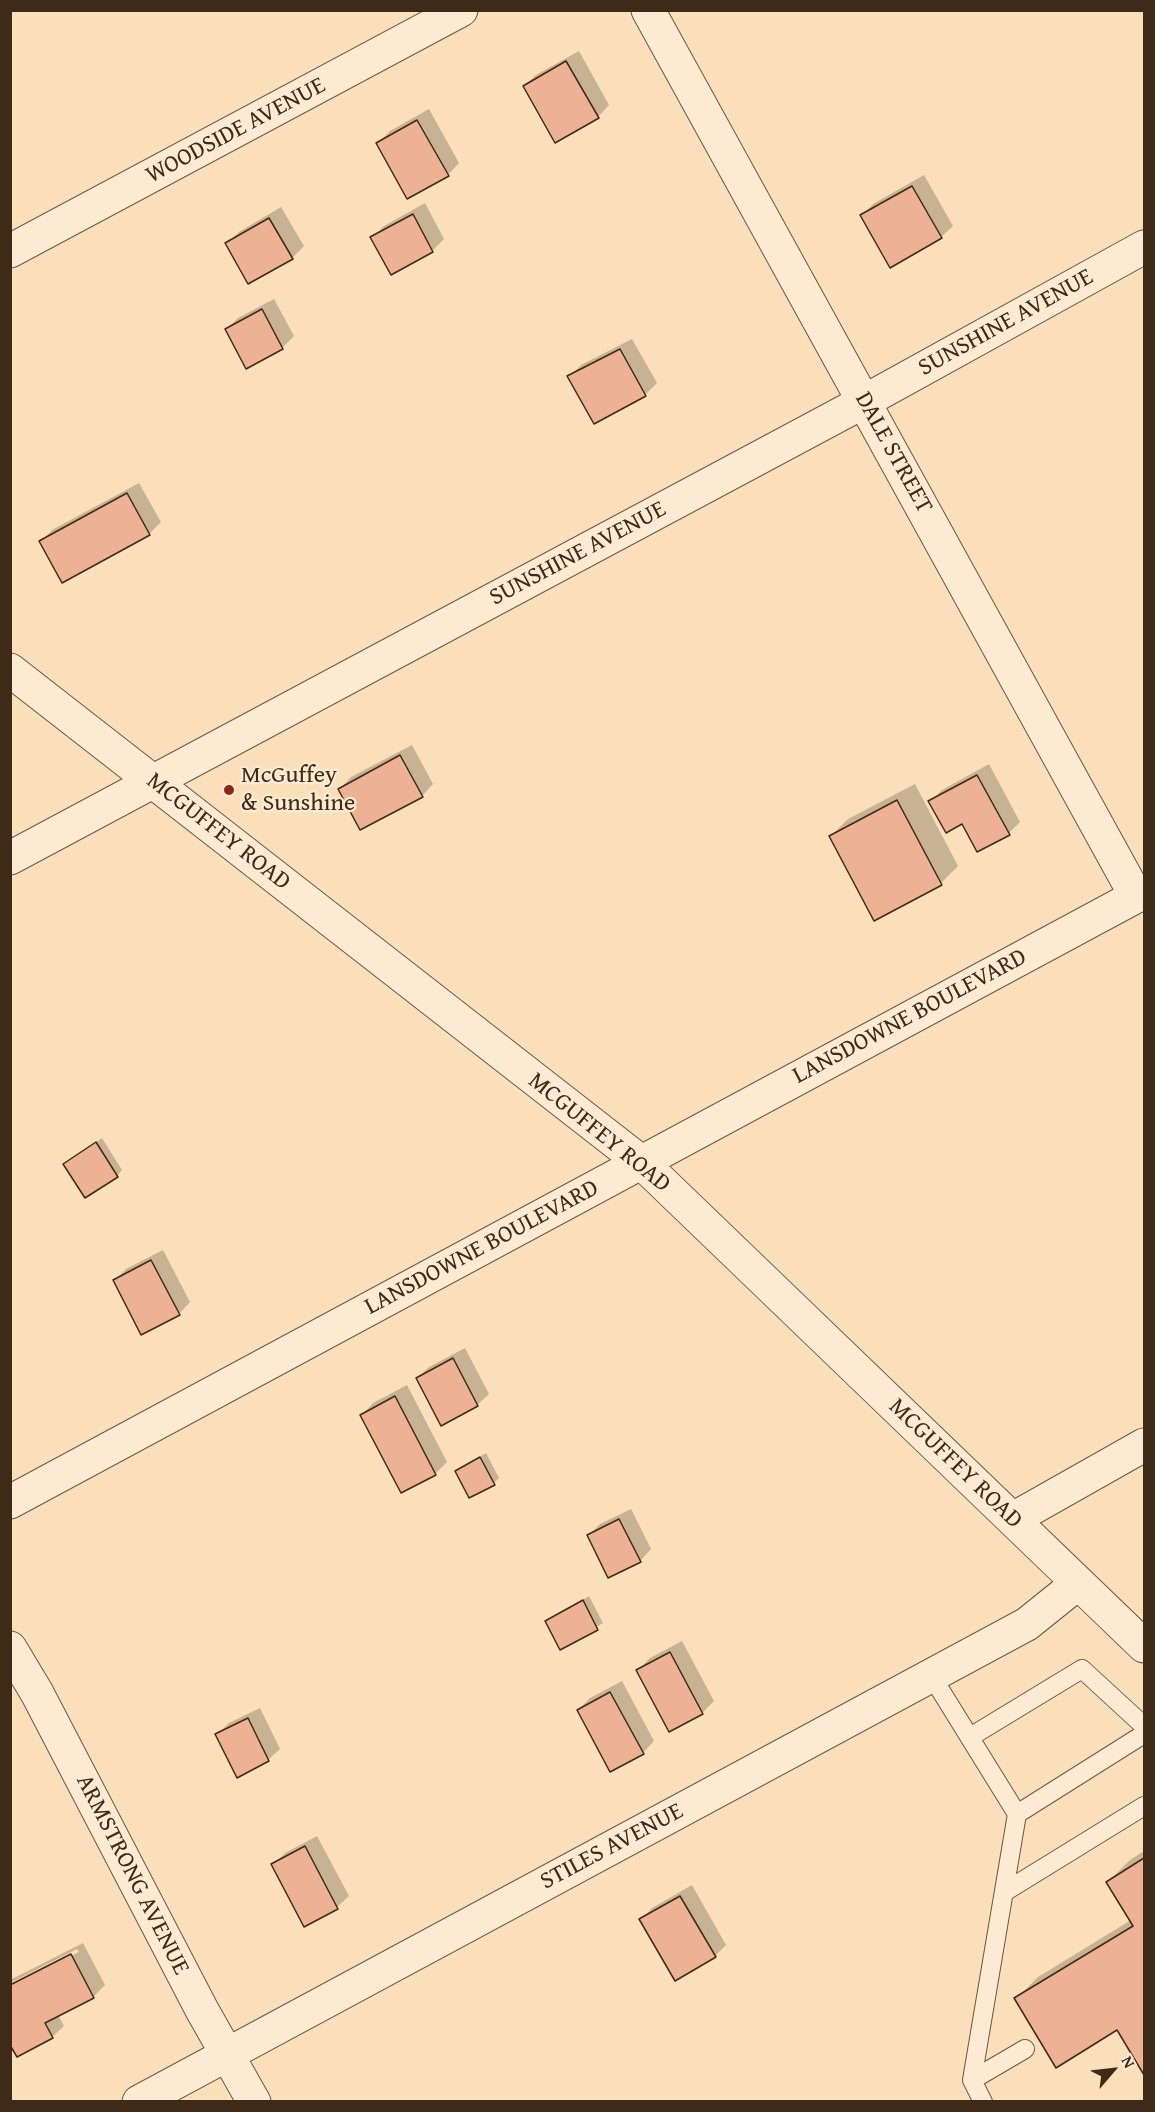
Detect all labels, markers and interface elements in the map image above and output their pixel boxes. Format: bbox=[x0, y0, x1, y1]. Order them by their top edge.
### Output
street label: WOODSIDE AVENUE bbox=[141, 72, 331, 190]
street label: SUNSHINE AVENUE bbox=[914, 263, 1098, 383]
street label: DALE STREET bbox=[848, 387, 938, 519]
street label: SUNSHINE AVENUE bbox=[485, 495, 671, 613]
place label: McGuffey & Sunshine bbox=[241, 762, 355, 818]
street label: MCGUFFEY ROAD bbox=[140, 767, 296, 897]
marker: McGuffey & Sunshine bbox=[222, 783, 236, 797]
street label: LANSDOWNE BOULEVARD bbox=[788, 943, 1032, 1091]
street label: MCGUFFEY ROAD bbox=[522, 1067, 676, 1199]
street label: LANSDOWNE BOULEVARD bbox=[360, 1174, 604, 1322]
street label: MCGUFFEY ROAD bbox=[882, 1393, 1028, 1535]
street label: ARMSTRONG AVENUE bbox=[69, 1770, 195, 1980]
street label: STILES AVENUE bbox=[536, 1797, 688, 1897]
north arrow bbox=[1083, 2040, 1143, 2100]
text: N bbox=[1116, 2051, 1142, 2072]

